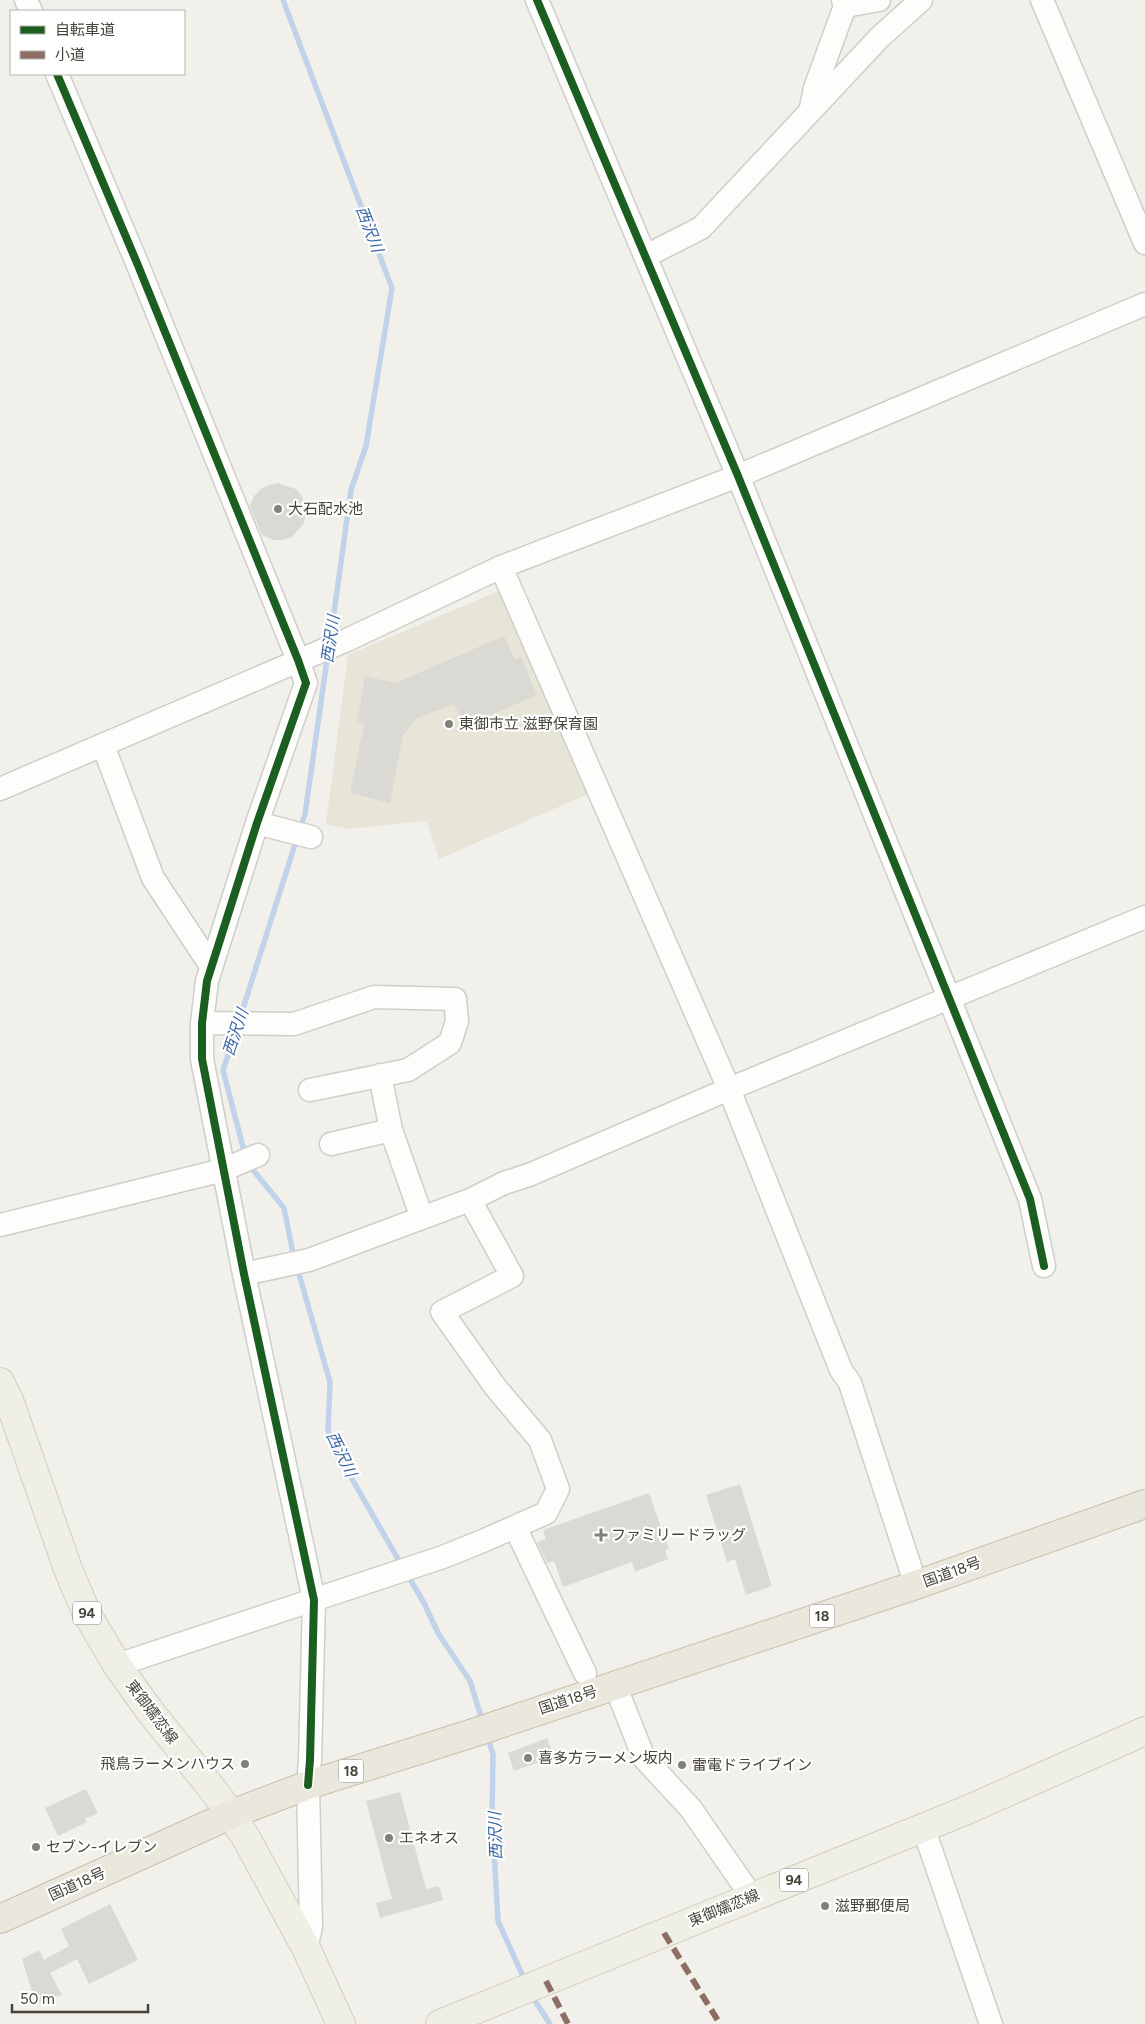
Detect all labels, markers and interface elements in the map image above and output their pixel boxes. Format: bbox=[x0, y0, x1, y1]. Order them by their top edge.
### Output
legend bbox=[10, 10, 185, 75]
text: 自転車道 bbox=[55, 21, 115, 39]
text: 小道 bbox=[55, 46, 85, 64]
water label: 西沢川 bbox=[352, 203, 388, 257]
place label: 大石配水池 bbox=[288, 500, 363, 518]
marker: 大石配水池 bbox=[272, 503, 284, 515]
water label: 西沢川 bbox=[318, 612, 344, 664]
place label: 東御市立 滋野保育園 bbox=[459, 715, 598, 733]
marker: 東御市立 滋野保育園 bbox=[443, 718, 455, 730]
water label: 西沢川 bbox=[219, 1004, 253, 1058]
water label: 西沢川 bbox=[322, 1428, 361, 1482]
place label: ファミリードラッグ bbox=[611, 1526, 746, 1544]
marker: ファミリードラッグ bbox=[595, 1529, 607, 1541]
street label: 国道18号 bbox=[921, 1553, 983, 1591]
road number: 94 bbox=[73, 1602, 101, 1625]
road number: 18 bbox=[810, 1604, 834, 1628]
street label: 東御嬬恋線 bbox=[122, 1677, 182, 1747]
street label: 国道18号 bbox=[536, 1682, 600, 1718]
place label: 喜多方ラーメン坂内 bbox=[538, 1749, 672, 1767]
marker: 喜多方ラーメン坂内 bbox=[522, 1752, 534, 1764]
place label: 飛鳥ラーメンハウス bbox=[101, 1755, 235, 1773]
place label: 雷電ドライブイン bbox=[692, 1756, 812, 1774]
marker: 飛鳥ラーメンハウス bbox=[239, 1758, 251, 1770]
marker: 雷電ドライブイン bbox=[676, 1759, 688, 1771]
road number: 18 bbox=[338, 1760, 364, 1782]
water label: 西沢川 bbox=[485, 1810, 506, 1860]
place label: エネオス bbox=[399, 1829, 459, 1847]
marker: エネオス bbox=[383, 1832, 395, 1844]
place label: セブン-イレブン bbox=[46, 1838, 157, 1856]
marker: セブン-イレブン bbox=[30, 1841, 42, 1853]
street label: 国道18号 bbox=[46, 1863, 108, 1905]
road number: 94 bbox=[780, 1868, 808, 1892]
street label: 東御嬬恋線 bbox=[686, 1886, 762, 1930]
place label: 滋野郵便局 bbox=[835, 1897, 910, 1915]
marker: 滋野郵便局 bbox=[819, 1900, 831, 1912]
scale bar bbox=[12, 1982, 149, 2014]
text: 50 m bbox=[20, 1990, 55, 2008]

